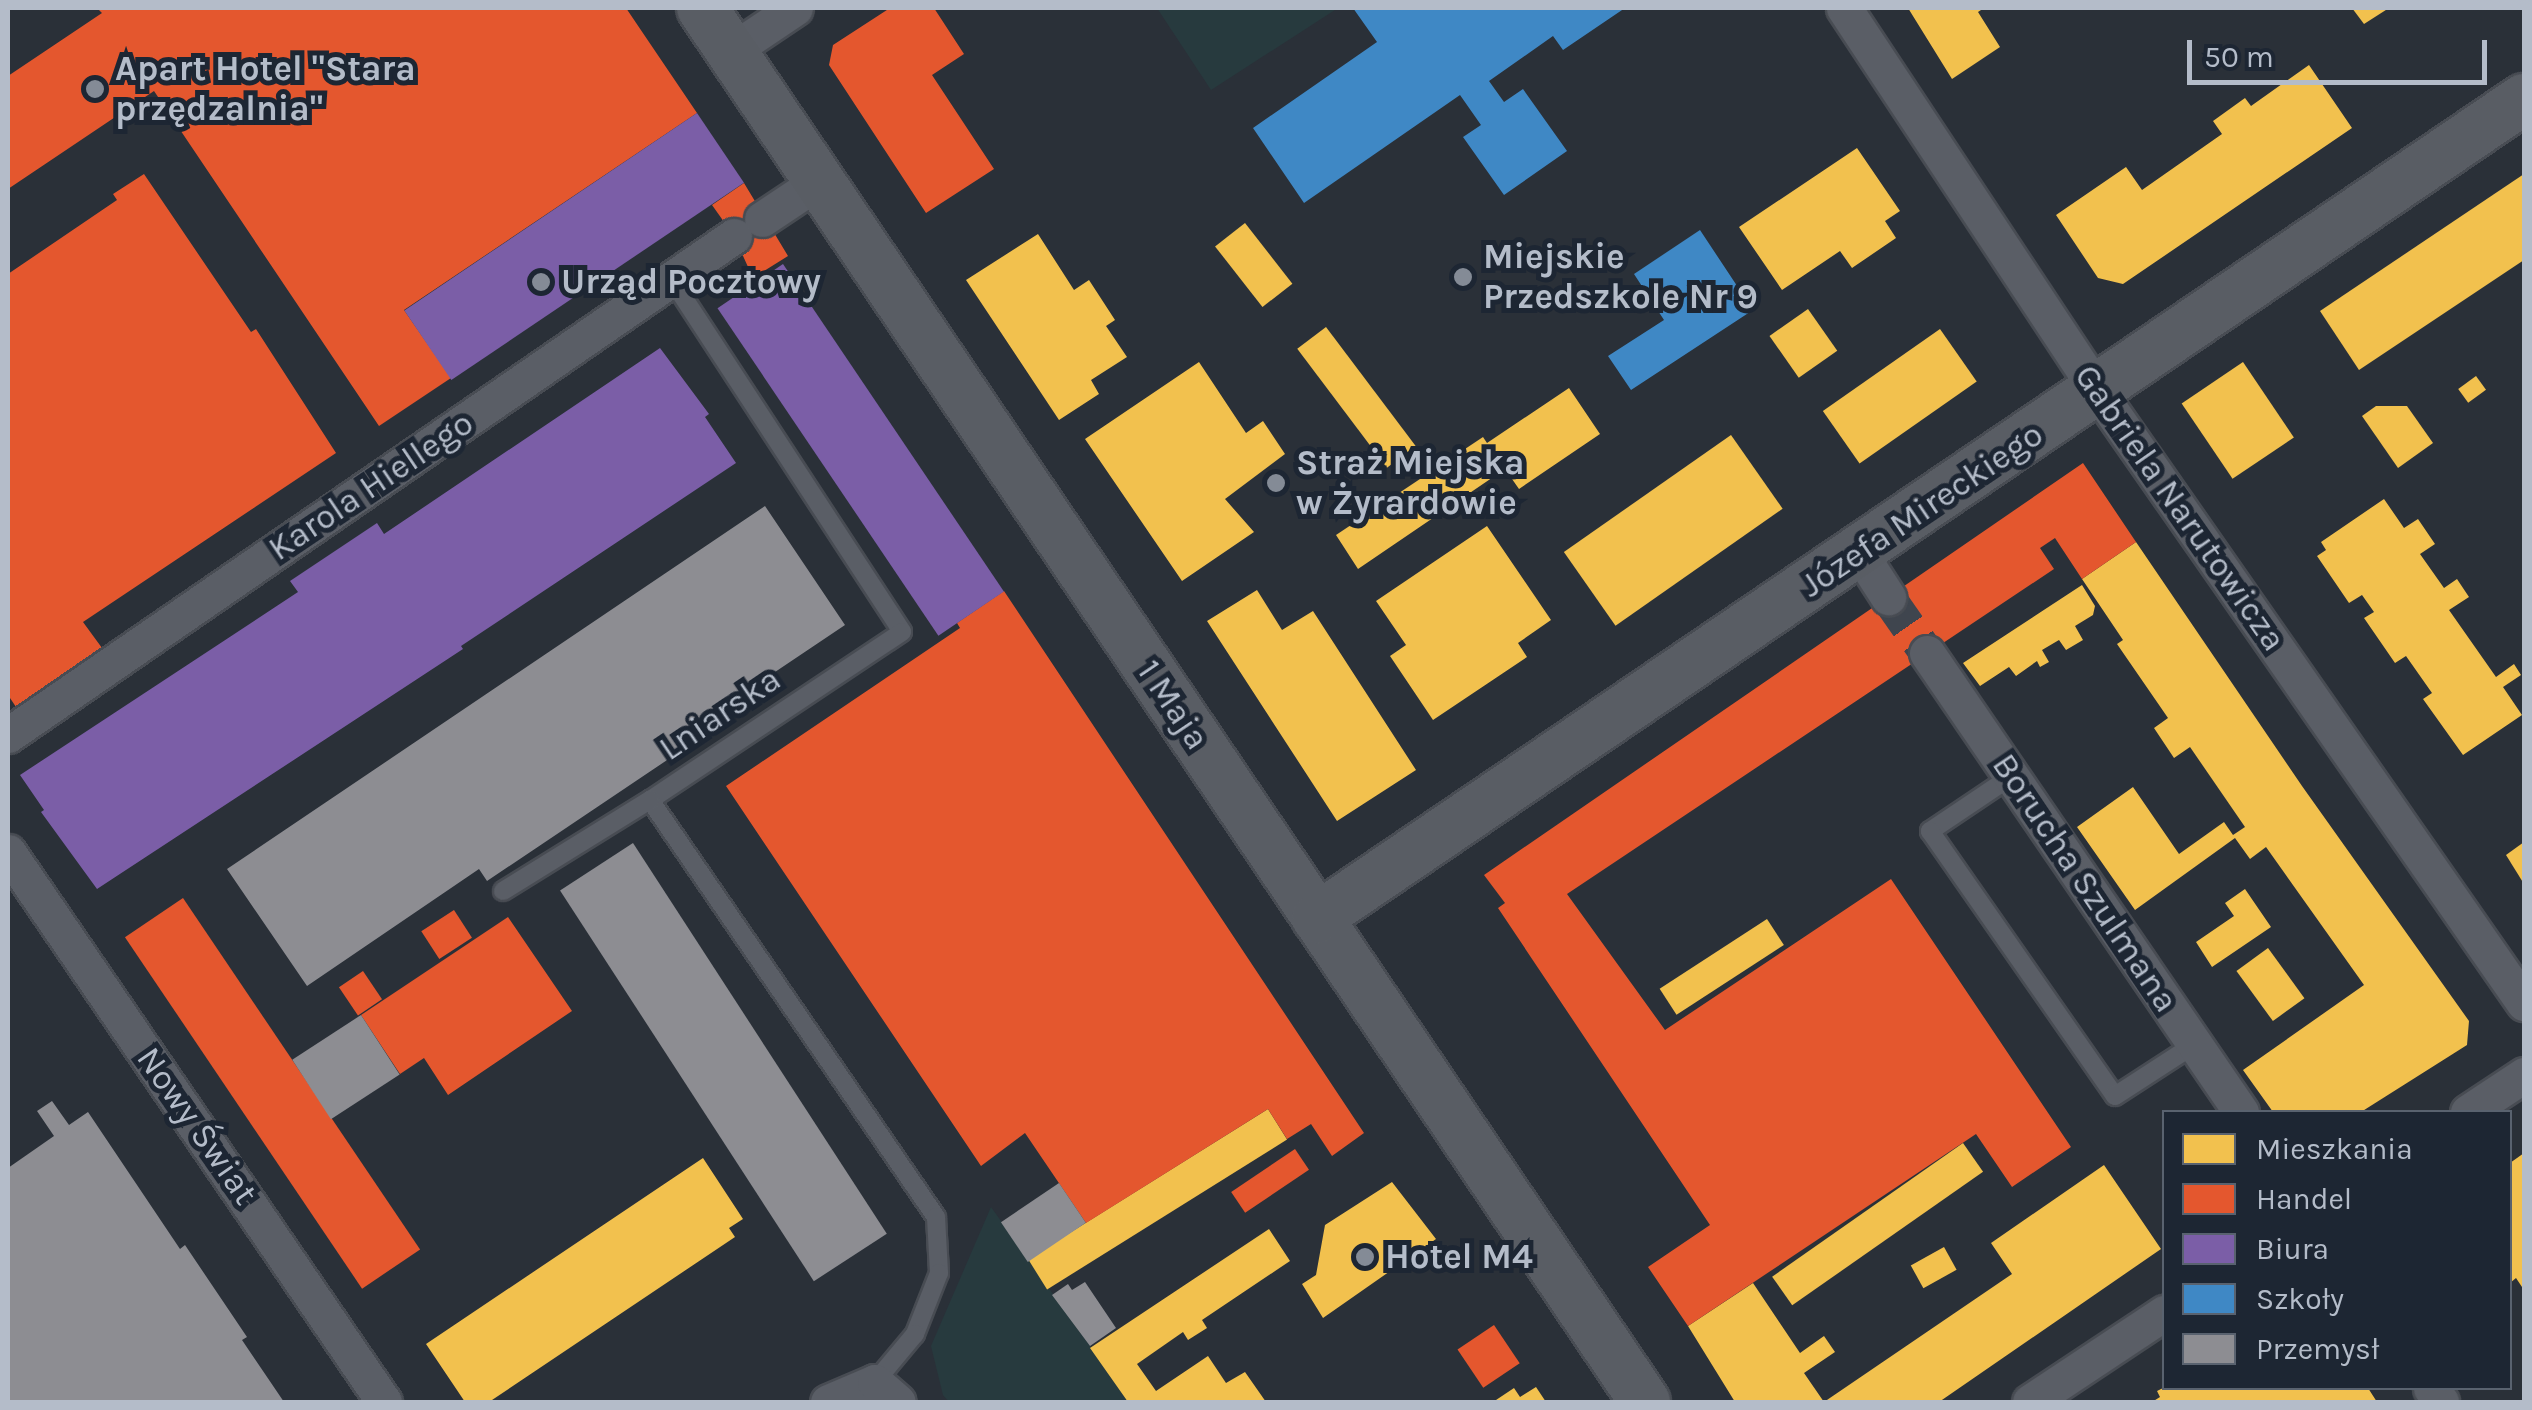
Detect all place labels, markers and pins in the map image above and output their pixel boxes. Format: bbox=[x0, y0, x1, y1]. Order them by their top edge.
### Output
place label: Apart Hotel "Stara przędzalnia" bbox=[115, 48, 416, 130]
marker: Apart Hotel "Stara przędzalnia" bbox=[84, 78, 106, 100]
place label: Miejskie Przedszkole Nr 9 bbox=[1483, 236, 1758, 318]
place label: Urząd Pocztowy bbox=[561, 261, 821, 303]
marker: Miejskie Przedszkole Nr 9 bbox=[1452, 266, 1474, 288]
marker: Urząd Pocztowy bbox=[530, 271, 552, 293]
place label: Straż Miejska w Żyrardowie bbox=[1296, 442, 1525, 524]
marker: Straż Miejska w Żyrardowie bbox=[1265, 472, 1287, 494]
place label: Hotel M4 bbox=[1385, 1236, 1533, 1278]
marker: Hotel M4 bbox=[1354, 1246, 1376, 1268]

